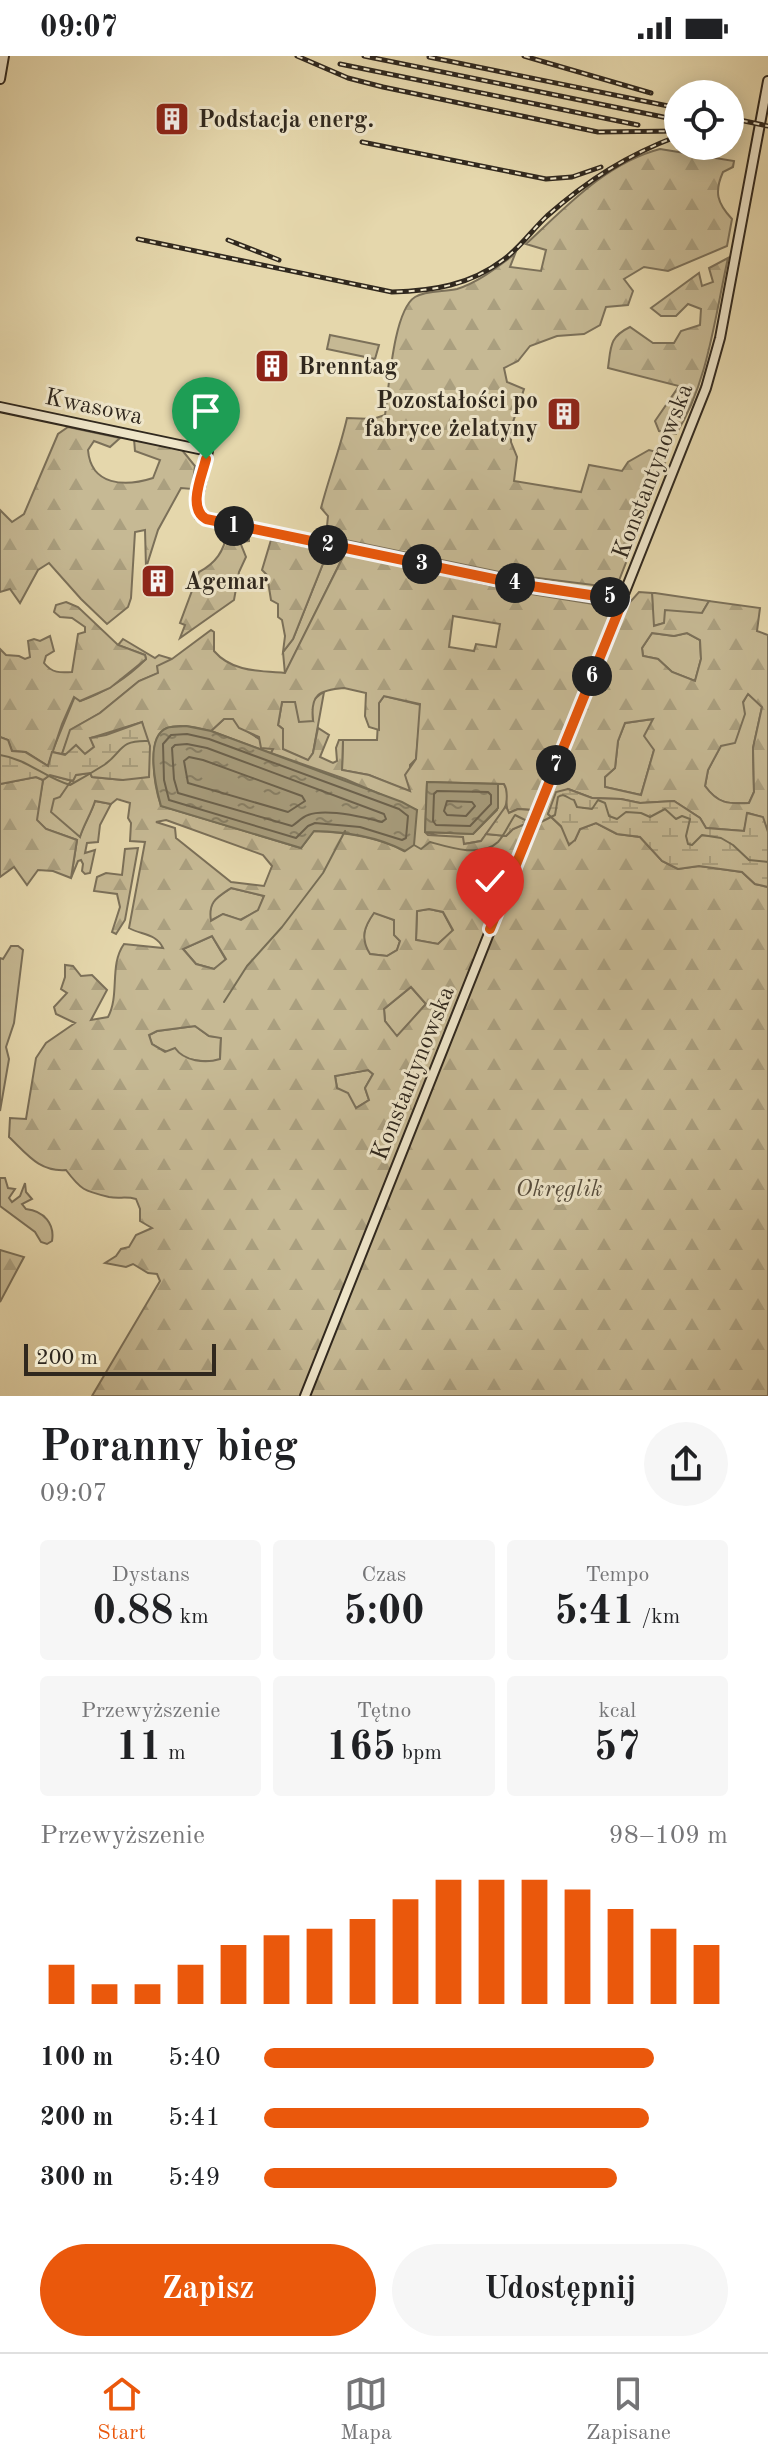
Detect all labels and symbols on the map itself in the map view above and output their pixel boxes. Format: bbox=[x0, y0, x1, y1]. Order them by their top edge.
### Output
building icon: Podstacja energ. bbox=[153, 100, 191, 138]
place label: Podstacja energ. bbox=[198, 109, 374, 133]
building icon: Brenntag bbox=[253, 347, 291, 385]
place label: Brenntag bbox=[298, 356, 398, 380]
pin bbox=[172, 377, 240, 459]
street label: Konstantynowska bbox=[609, 381, 698, 563]
street label: Kwasowa bbox=[42, 386, 145, 430]
place label: Pozostałości po fabryce żelatyny bbox=[364, 390, 538, 442]
building icon: Pozostałości po fabryce żelatyny bbox=[545, 395, 583, 433]
pin: 1 bbox=[214, 506, 254, 546]
pin: 2 bbox=[308, 525, 348, 565]
pin: 3 bbox=[402, 544, 442, 584]
building icon: Agemar bbox=[139, 562, 177, 600]
pin: 4 bbox=[495, 563, 535, 603]
place label: Agemar bbox=[184, 571, 269, 595]
pin: 5 bbox=[590, 577, 630, 617]
pin: 6 bbox=[572, 656, 612, 696]
pin: 7 bbox=[536, 745, 576, 785]
pin bbox=[456, 847, 524, 929]
street label: Konstantynowska bbox=[368, 983, 460, 1164]
park label: Okręglik bbox=[515, 1178, 603, 1202]
scale bar bbox=[24, 1340, 216, 1376]

